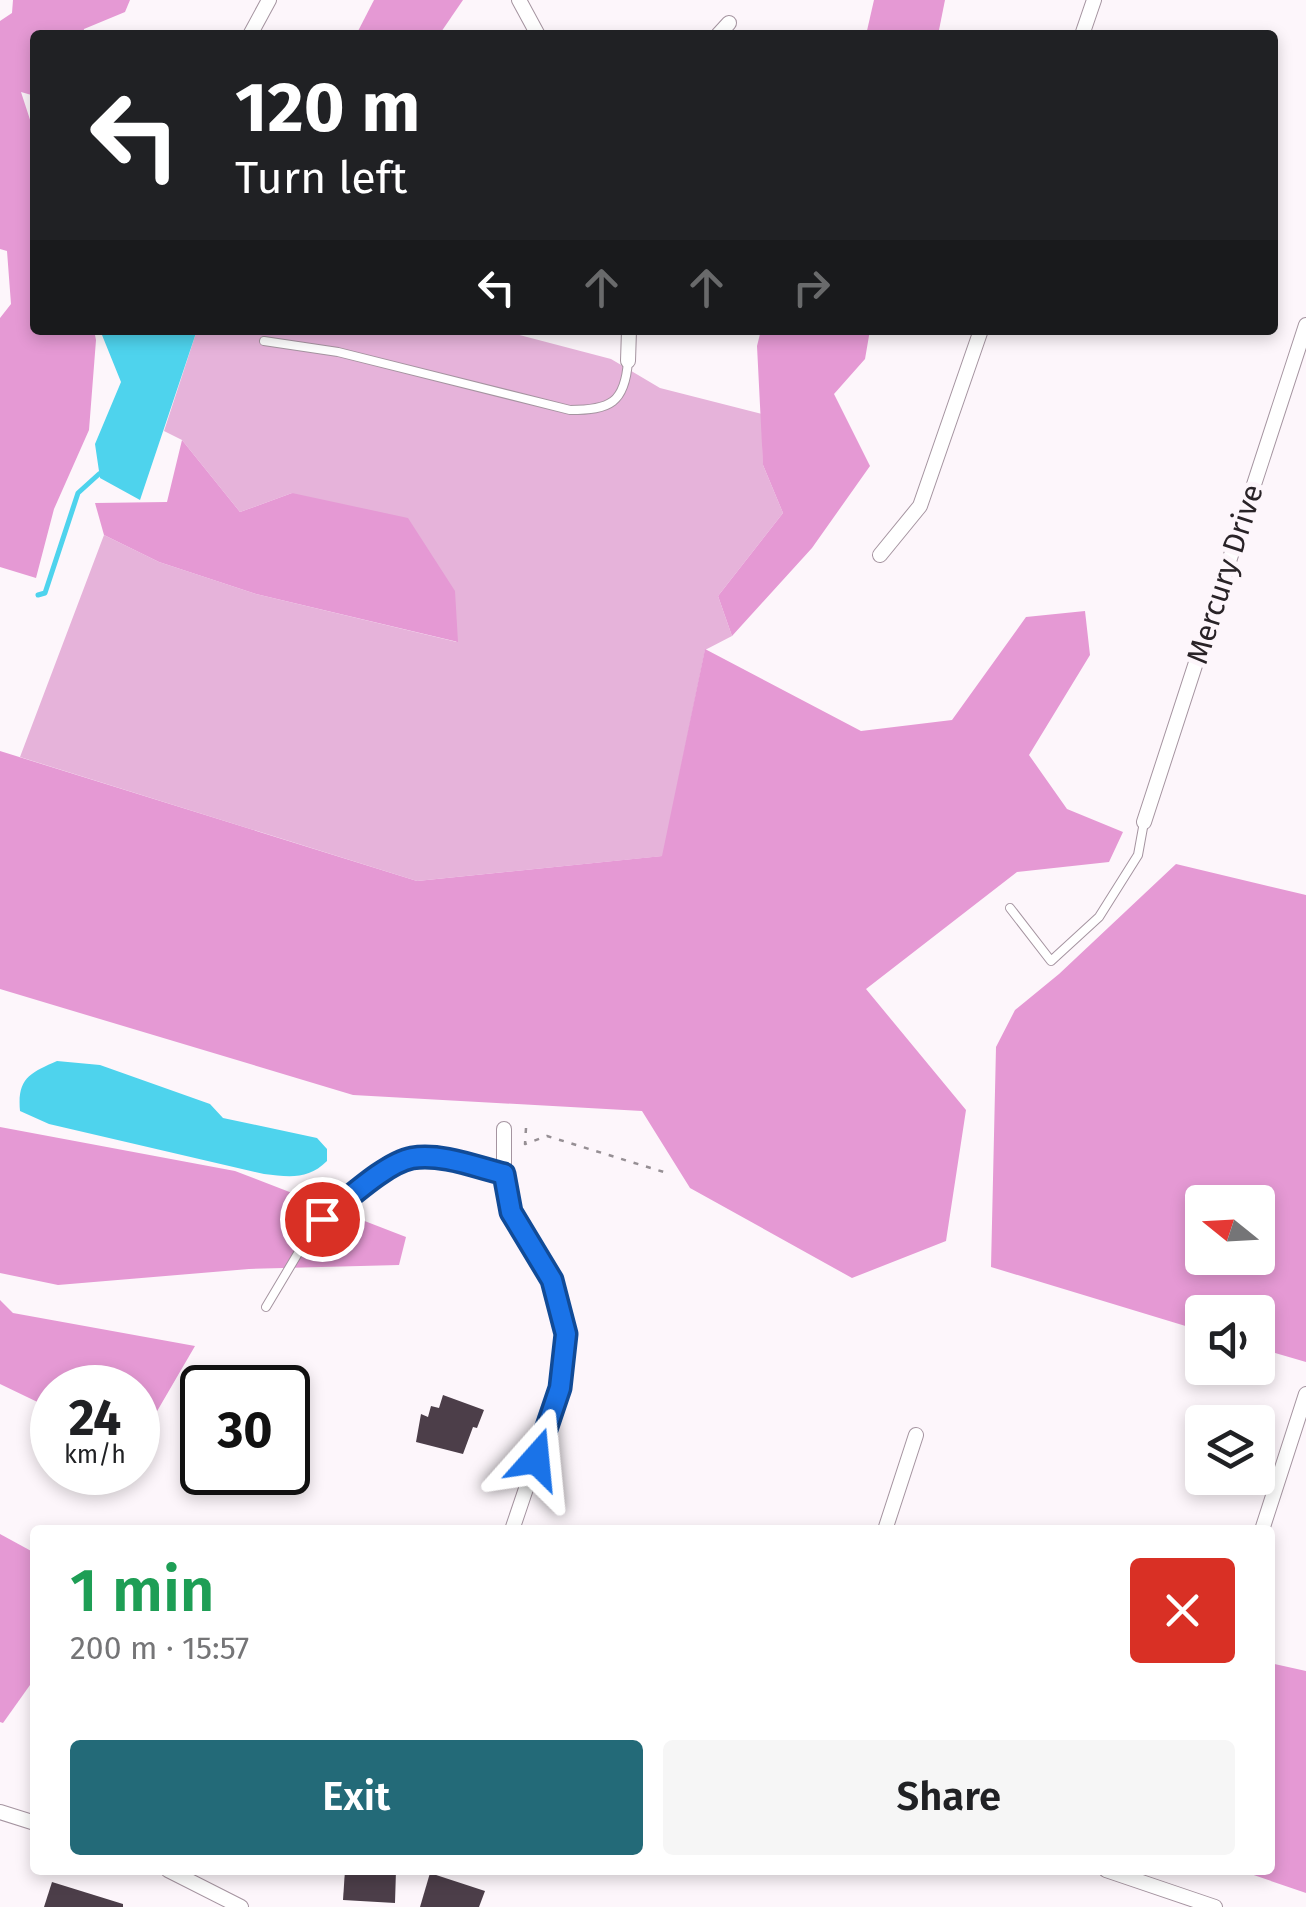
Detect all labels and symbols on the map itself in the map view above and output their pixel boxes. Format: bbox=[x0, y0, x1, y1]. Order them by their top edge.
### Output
street label: Mercury Drive bbox=[1179, 480, 1271, 668]
pin bbox=[280, 1177, 365, 1262]
north arrow bbox=[1185, 1185, 1275, 1275]
speed limit sign: 30 bbox=[180, 1365, 310, 1495]
position arrow bbox=[484, 1407, 588, 1511]

